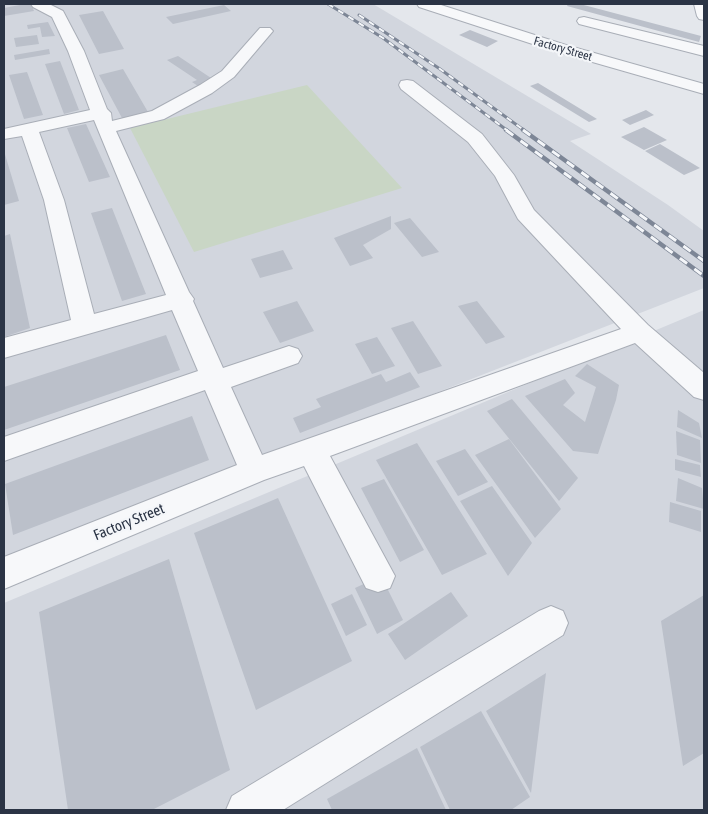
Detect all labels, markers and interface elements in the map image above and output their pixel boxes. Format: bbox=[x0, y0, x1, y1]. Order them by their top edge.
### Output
street label: Factory Street bbox=[532, 34, 594, 64]
street label: Factory Street bbox=[91, 500, 167, 544]

